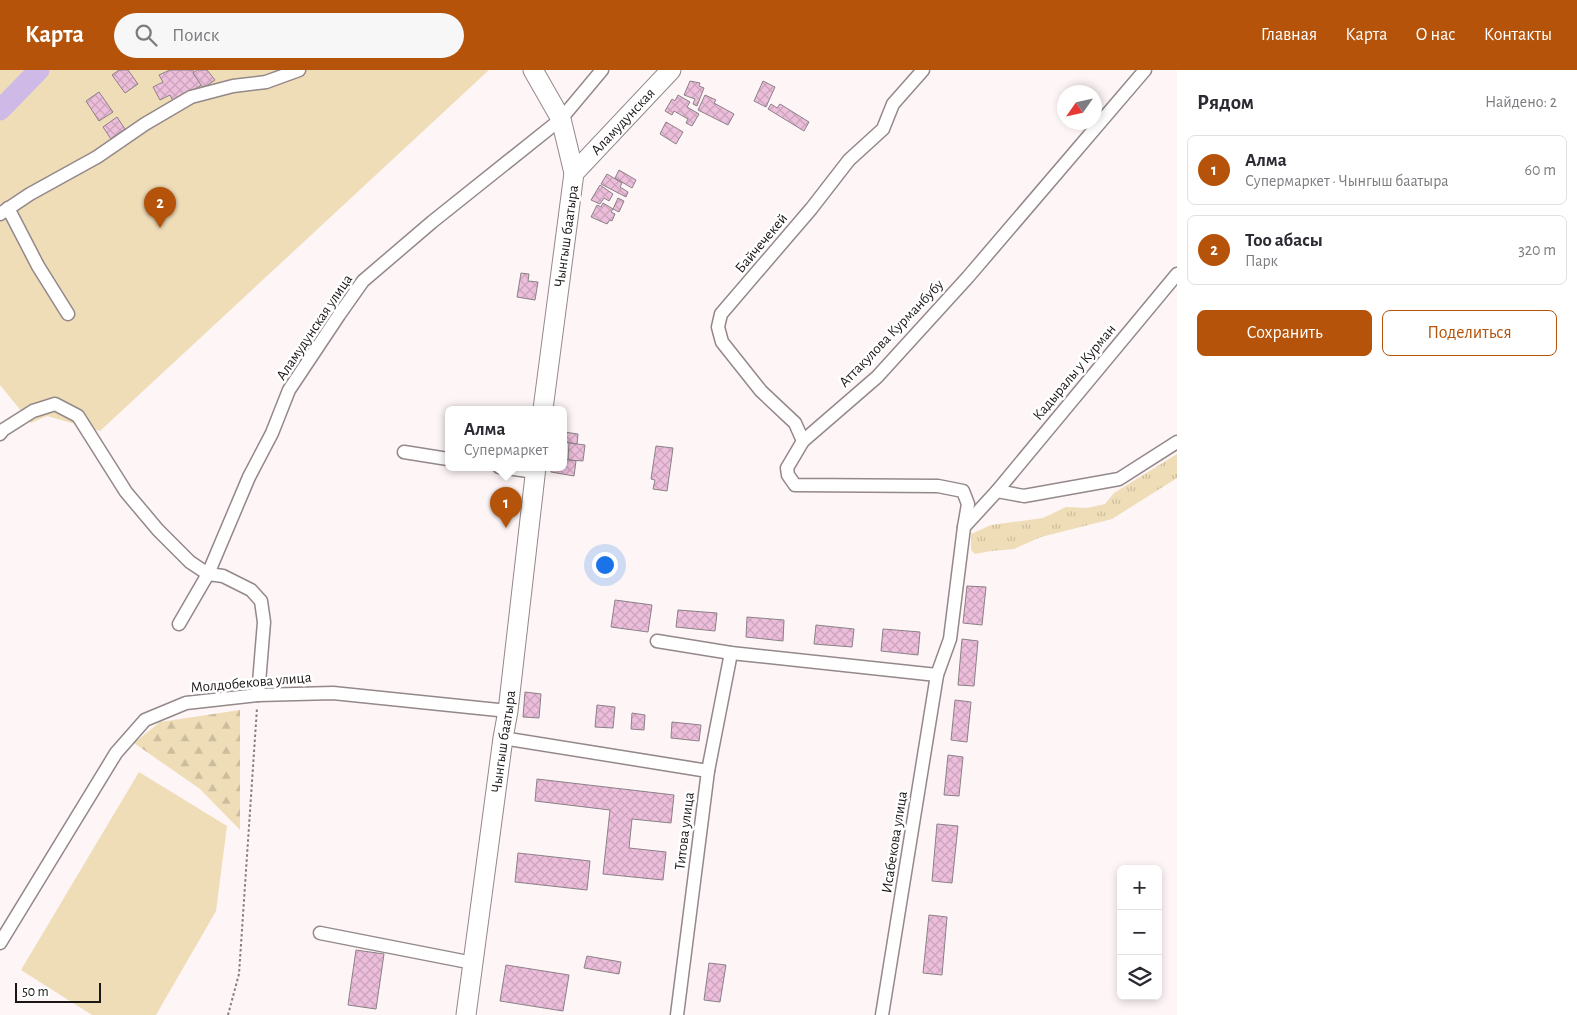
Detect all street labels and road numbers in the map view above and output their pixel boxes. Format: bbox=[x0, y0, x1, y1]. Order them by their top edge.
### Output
street label: Аламудунская bbox=[588, 85, 658, 158]
street label: Чынгыш баатыра bbox=[552, 184, 581, 288]
street label: Байчечекей bbox=[732, 211, 790, 276]
street label: Аламудунская улица bbox=[274, 272, 355, 383]
street label: Аттакулова Курманбубу bbox=[836, 276, 947, 390]
street label: Кадыралы у Курман bbox=[1030, 321, 1119, 423]
street label: Молдобекова улица bbox=[190, 670, 312, 695]
street label: Чынгыш баатыра bbox=[489, 689, 518, 794]
street label: Исабекова улица bbox=[879, 790, 910, 894]
street label: Титова улица bbox=[672, 791, 697, 871]

